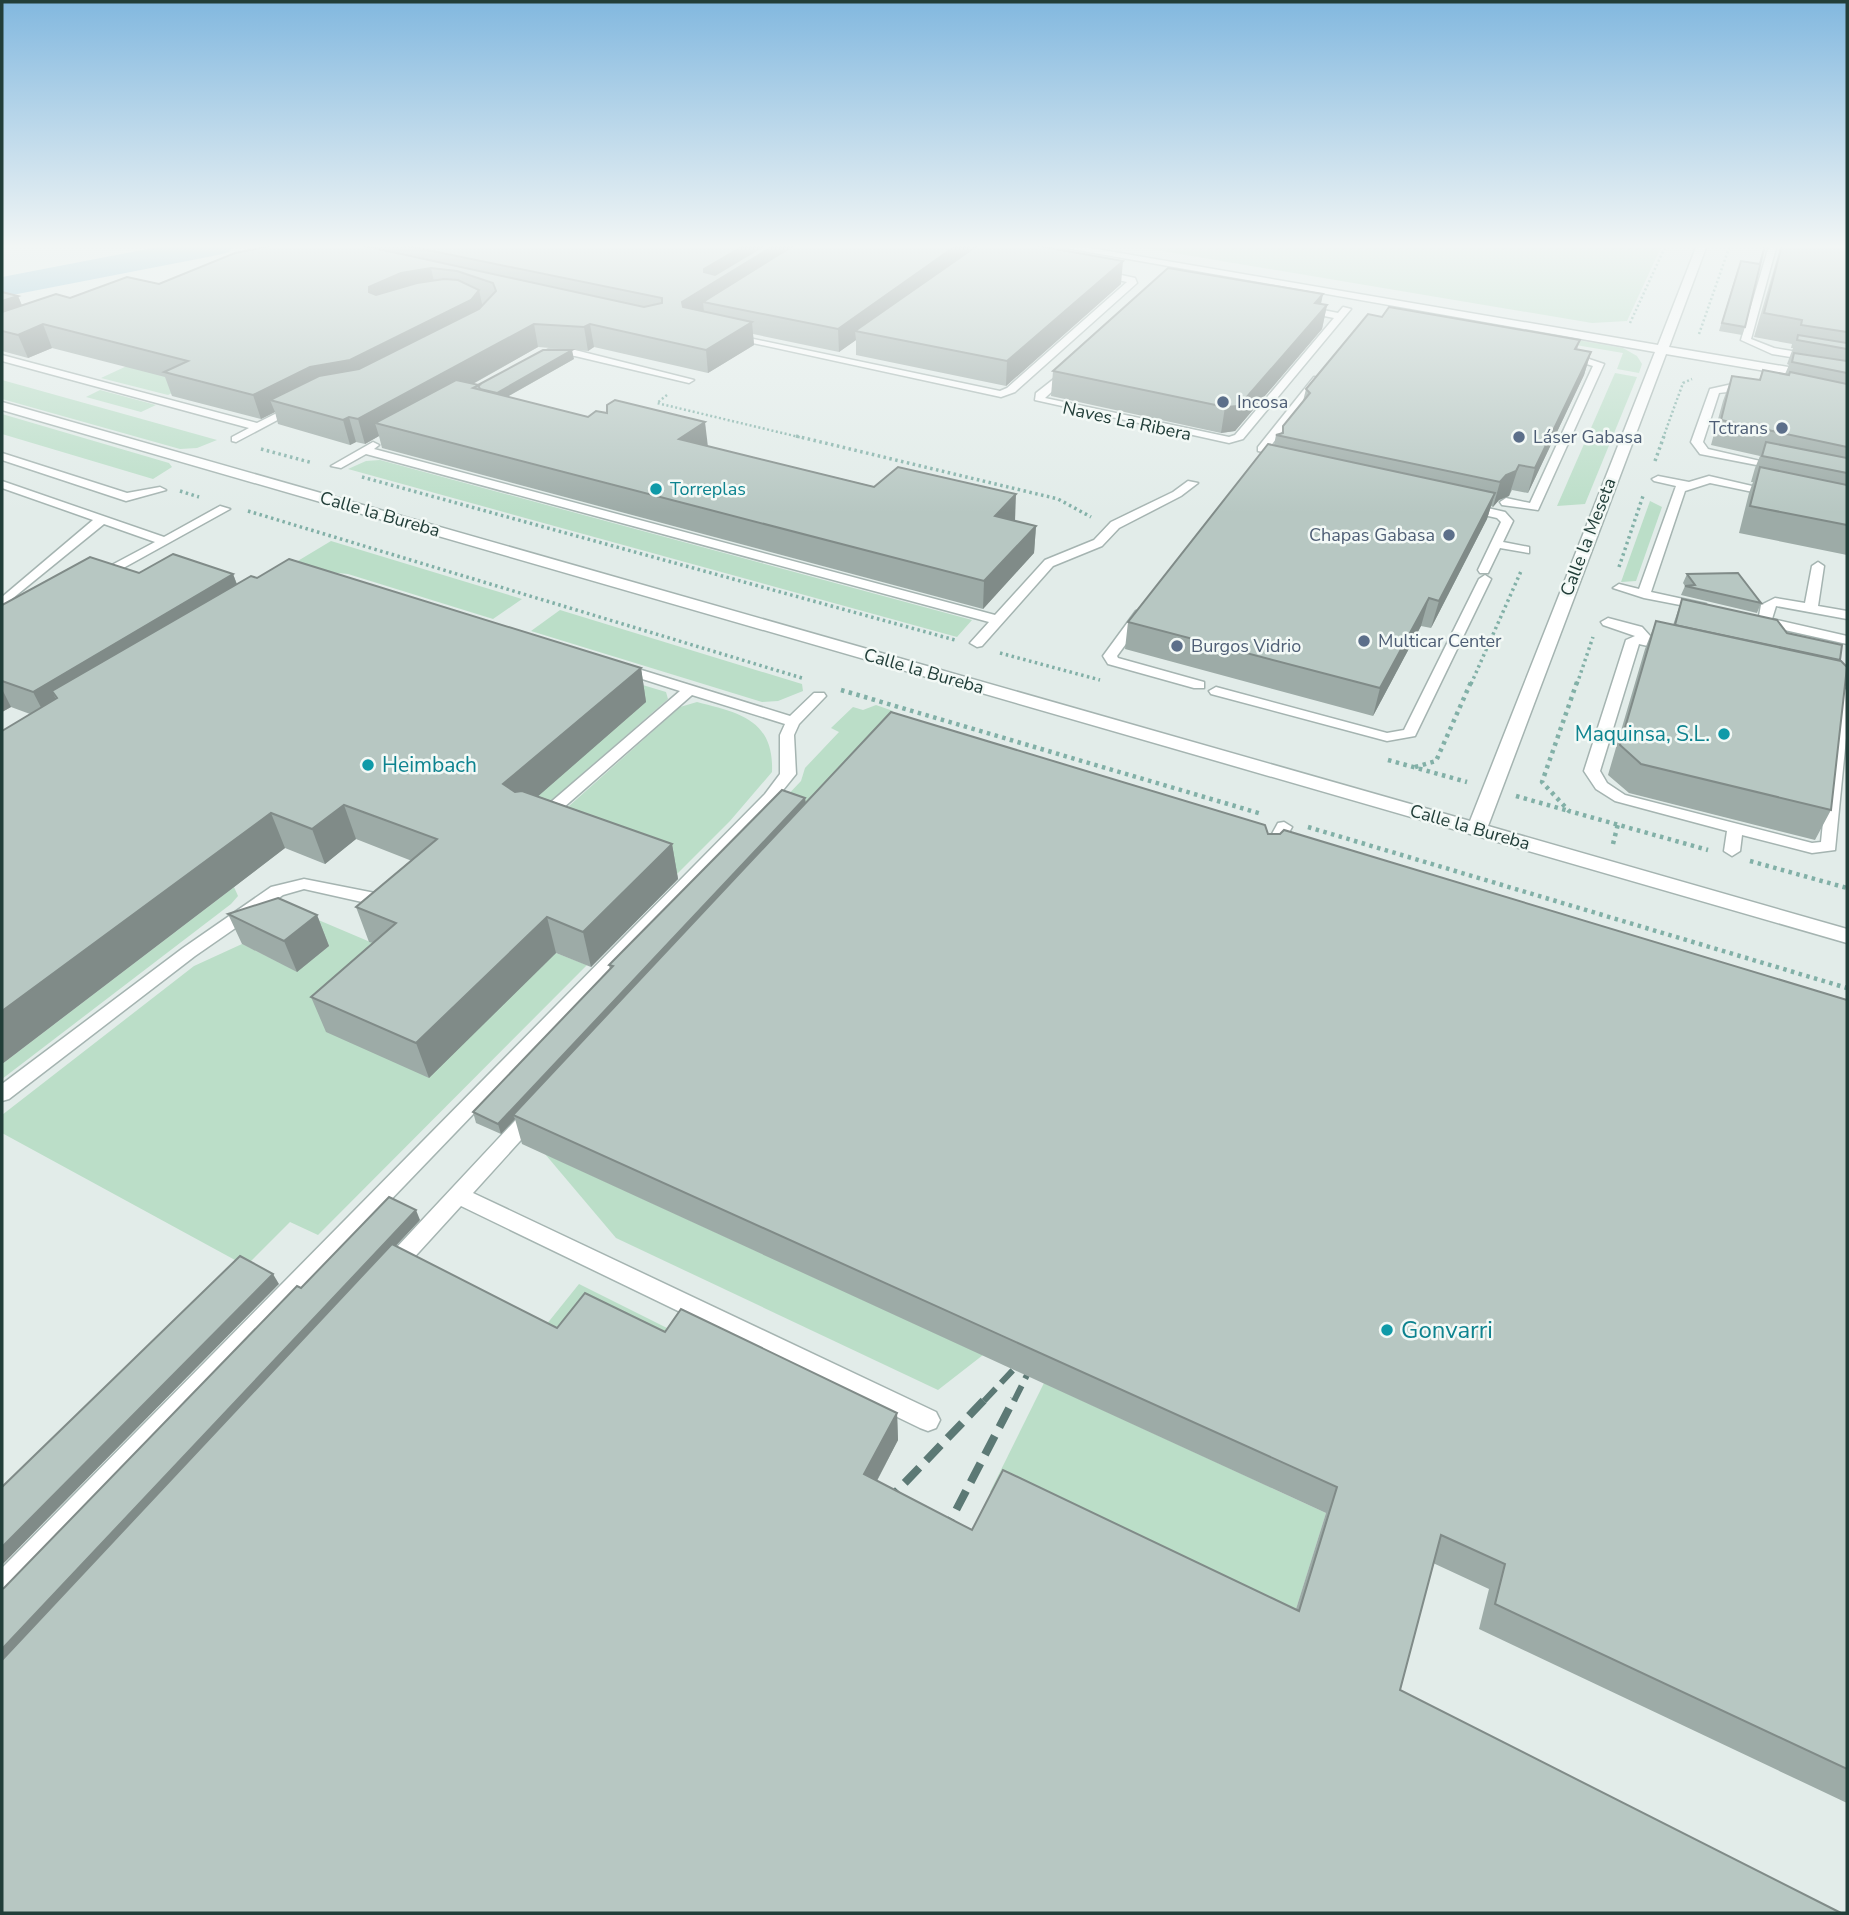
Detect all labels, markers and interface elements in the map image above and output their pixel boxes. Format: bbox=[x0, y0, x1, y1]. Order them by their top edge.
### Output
place label: Incosa bbox=[1237, 390, 1288, 414]
marker: Incosa bbox=[1215, 394, 1231, 410]
street label: Naves La Ribera bbox=[1060, 396, 1194, 446]
place label: Tctrans bbox=[1709, 416, 1768, 440]
marker: Tctrans bbox=[1774, 420, 1790, 436]
place label: Láser Gabasa bbox=[1533, 425, 1642, 449]
marker: Láser Gabasa bbox=[1511, 429, 1527, 445]
street label: Calle la Meseta bbox=[1554, 475, 1622, 599]
place label: Torreplas bbox=[670, 477, 746, 501]
marker: Torreplas bbox=[648, 481, 664, 497]
street label: Calle la Bureba bbox=[317, 485, 443, 543]
place label: Chapas Gabasa bbox=[1309, 523, 1435, 547]
marker: Chapas Gabasa bbox=[1441, 527, 1457, 543]
place label: Multicar Center bbox=[1378, 629, 1502, 653]
marker: Multicar Center bbox=[1356, 633, 1372, 649]
place label: Burgos Vidrio bbox=[1191, 634, 1301, 658]
marker: Burgos Vidrio bbox=[1169, 638, 1185, 654]
street label: Calle la Bureba bbox=[861, 642, 987, 700]
place label: Maquinsa, S.L. bbox=[1575, 720, 1710, 748]
marker: Maquinsa, S.L. bbox=[1716, 726, 1732, 742]
place label: Heimbach bbox=[382, 751, 477, 779]
marker: Heimbach bbox=[360, 757, 376, 773]
street label: Calle la Bureba bbox=[1407, 798, 1533, 856]
place label: Gonvarri bbox=[1401, 1314, 1493, 1346]
marker: Gonvarri bbox=[1379, 1322, 1395, 1338]

